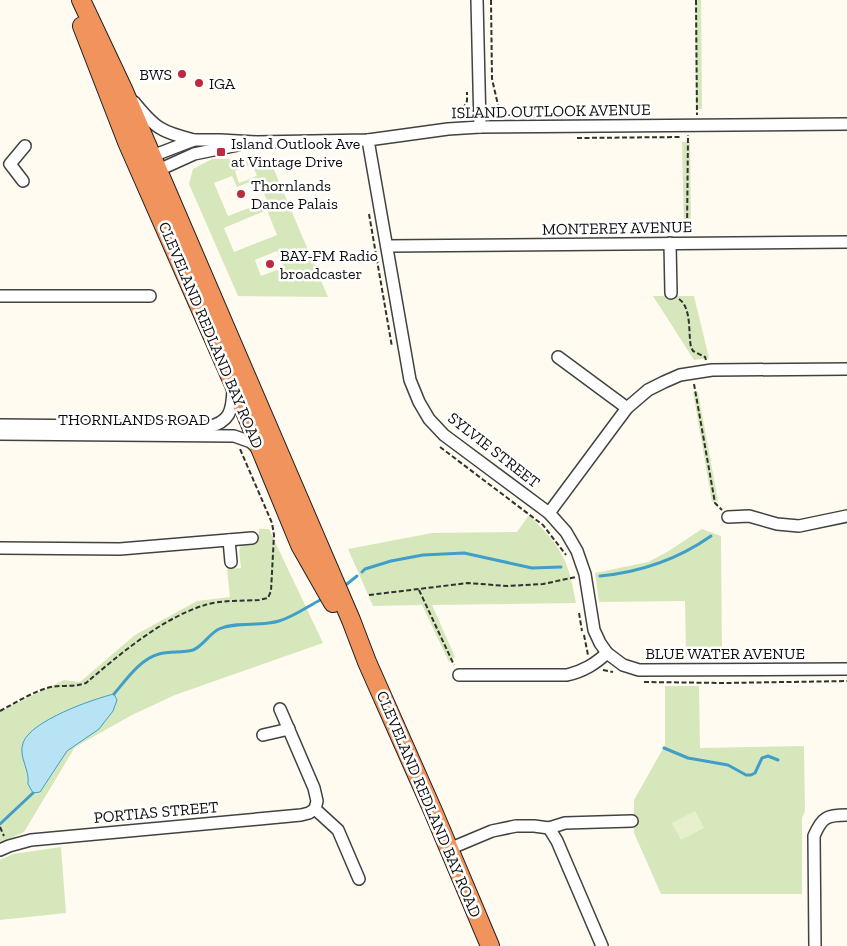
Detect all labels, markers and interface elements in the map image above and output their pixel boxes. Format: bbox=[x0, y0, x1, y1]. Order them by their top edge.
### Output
place label: BWS bbox=[139, 65, 172, 84]
marker: BWS bbox=[176, 68, 188, 80]
place label: IGA bbox=[209, 74, 236, 93]
marker: IGA bbox=[193, 77, 205, 89]
street label: ISLAND OUTLOOK AVENUE bbox=[451, 100, 651, 122]
place label: Island Outlook Ave at Vintage Drive bbox=[231, 134, 360, 171]
marker: Island Outlook Ave at Vintage Drive bbox=[215, 146, 227, 158]
place label: Thornlands Dance Palais bbox=[251, 176, 338, 213]
marker: Thornlands Dance Palais bbox=[235, 188, 247, 200]
street label: MONTEREY AVENUE bbox=[542, 217, 692, 239]
street label: CLEVELAND REDLAND BAY ROAD bbox=[155, 219, 267, 451]
place label: BAY-FM Radio broadcaster bbox=[279, 246, 378, 283]
marker: BAY-FM Radio broadcaster bbox=[264, 258, 276, 270]
street label: SYLVIE STREET bbox=[444, 408, 544, 492]
street label: THORNLANDS ROAD bbox=[58, 410, 210, 429]
street label: BLUE WATER AVENUE bbox=[645, 644, 805, 663]
street label: CLEVELAND REDLAND BAY ROAD bbox=[373, 688, 485, 920]
street label: PORTIAS STREET bbox=[93, 797, 219, 827]

